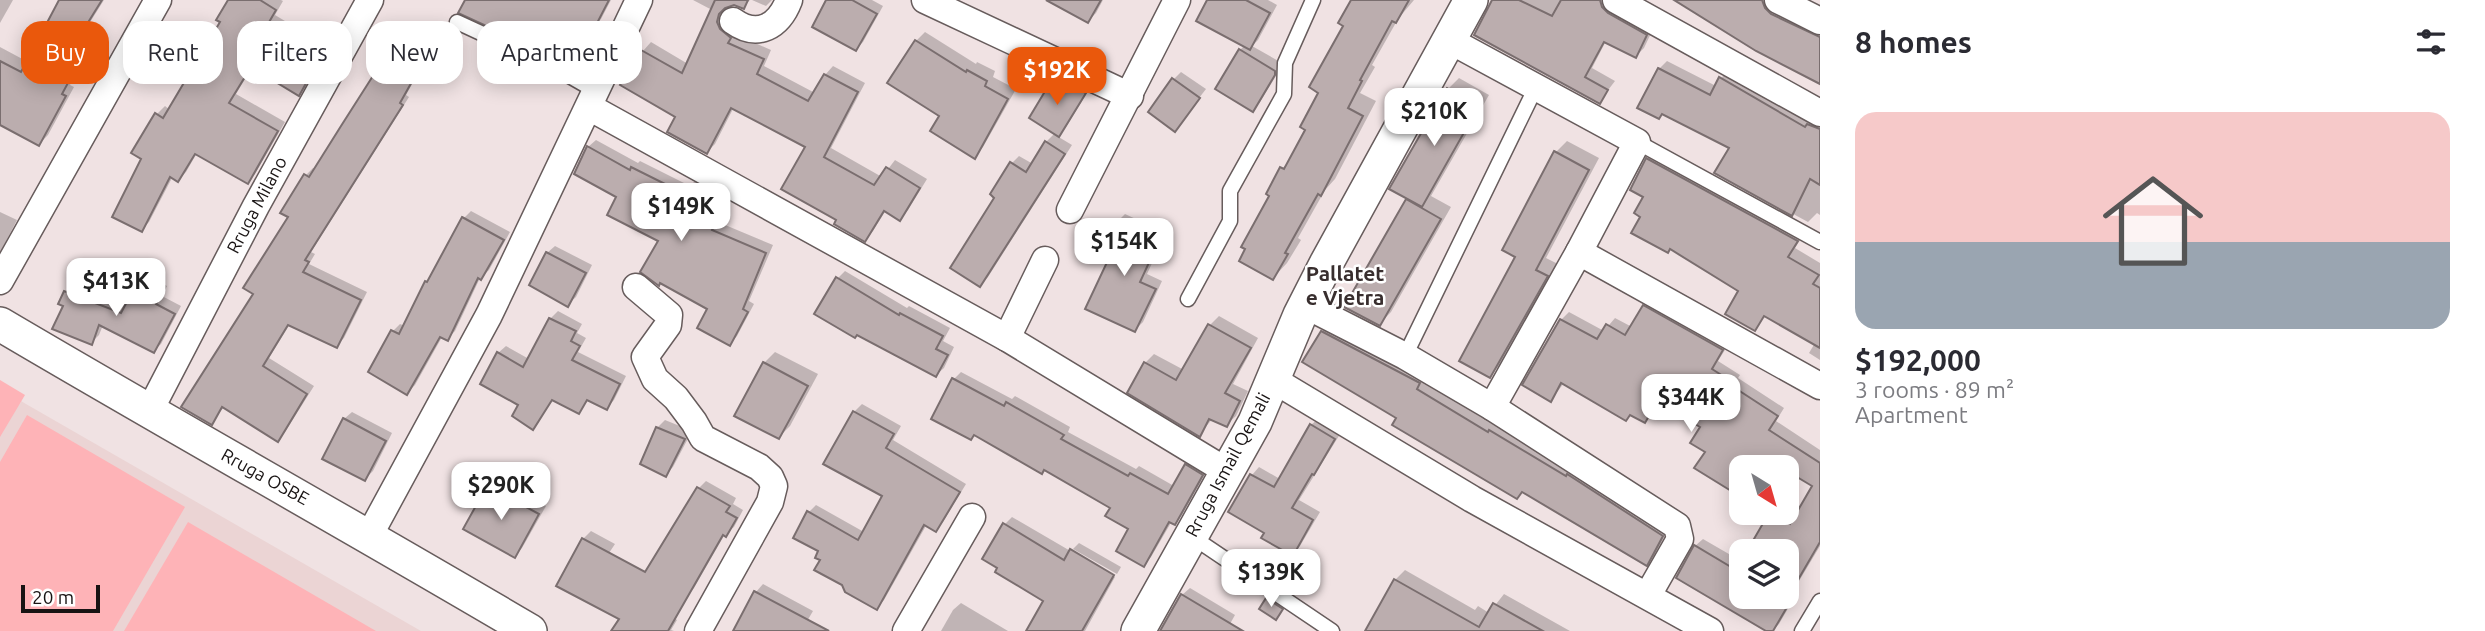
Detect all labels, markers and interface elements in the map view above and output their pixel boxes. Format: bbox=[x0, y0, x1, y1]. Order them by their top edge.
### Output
chip: Buy bbox=[21, 21, 109, 84]
chip: Rent bbox=[123, 21, 223, 84]
chip: Filters bbox=[237, 21, 352, 84]
chip: New bbox=[366, 21, 463, 84]
chip: Apartment bbox=[477, 21, 642, 84]
icon: filters bbox=[2412, 23, 2450, 61]
text: 8 homes bbox=[1855, 25, 1972, 59]
pin: $192K bbox=[1008, 48, 1106, 107]
text: $192K bbox=[1023, 57, 1091, 82]
pin: $210K bbox=[1385, 88, 1483, 148]
text: $210K bbox=[1400, 98, 1468, 123]
street label: Rruga Milano bbox=[222, 153, 290, 256]
icon: home bbox=[2090, 158, 2216, 284]
pin: $149K bbox=[632, 184, 730, 243]
text: $149K bbox=[647, 193, 715, 218]
pin: $154K bbox=[1075, 218, 1173, 278]
text: $154K bbox=[1090, 228, 1158, 253]
pin: $413K bbox=[67, 258, 165, 318]
district label: Pallatet e Vjetra bbox=[1306, 261, 1384, 309]
text: $413K bbox=[82, 268, 150, 293]
text: $192,000 bbox=[1855, 343, 1981, 377]
pin: $344K bbox=[1642, 374, 1740, 434]
text: 3 rooms · 89 m² bbox=[1855, 377, 2014, 402]
text: $344K bbox=[1657, 384, 1725, 409]
street label: Rruga Ismail Qemali bbox=[1181, 389, 1274, 540]
text: Apartment bbox=[1855, 402, 1968, 427]
street label: Rruga OSBE bbox=[218, 444, 313, 508]
north arrow bbox=[1729, 455, 1799, 525]
map controls bbox=[1729, 455, 1799, 609]
pin: $290K bbox=[452, 462, 550, 522]
text: $290K bbox=[467, 472, 535, 497]
button: layers bbox=[1729, 539, 1799, 609]
pin: $139K bbox=[1222, 550, 1320, 609]
text: $139K bbox=[1237, 559, 1305, 584]
scale bar bbox=[21, 582, 100, 614]
text: 20 m bbox=[32, 586, 74, 608]

